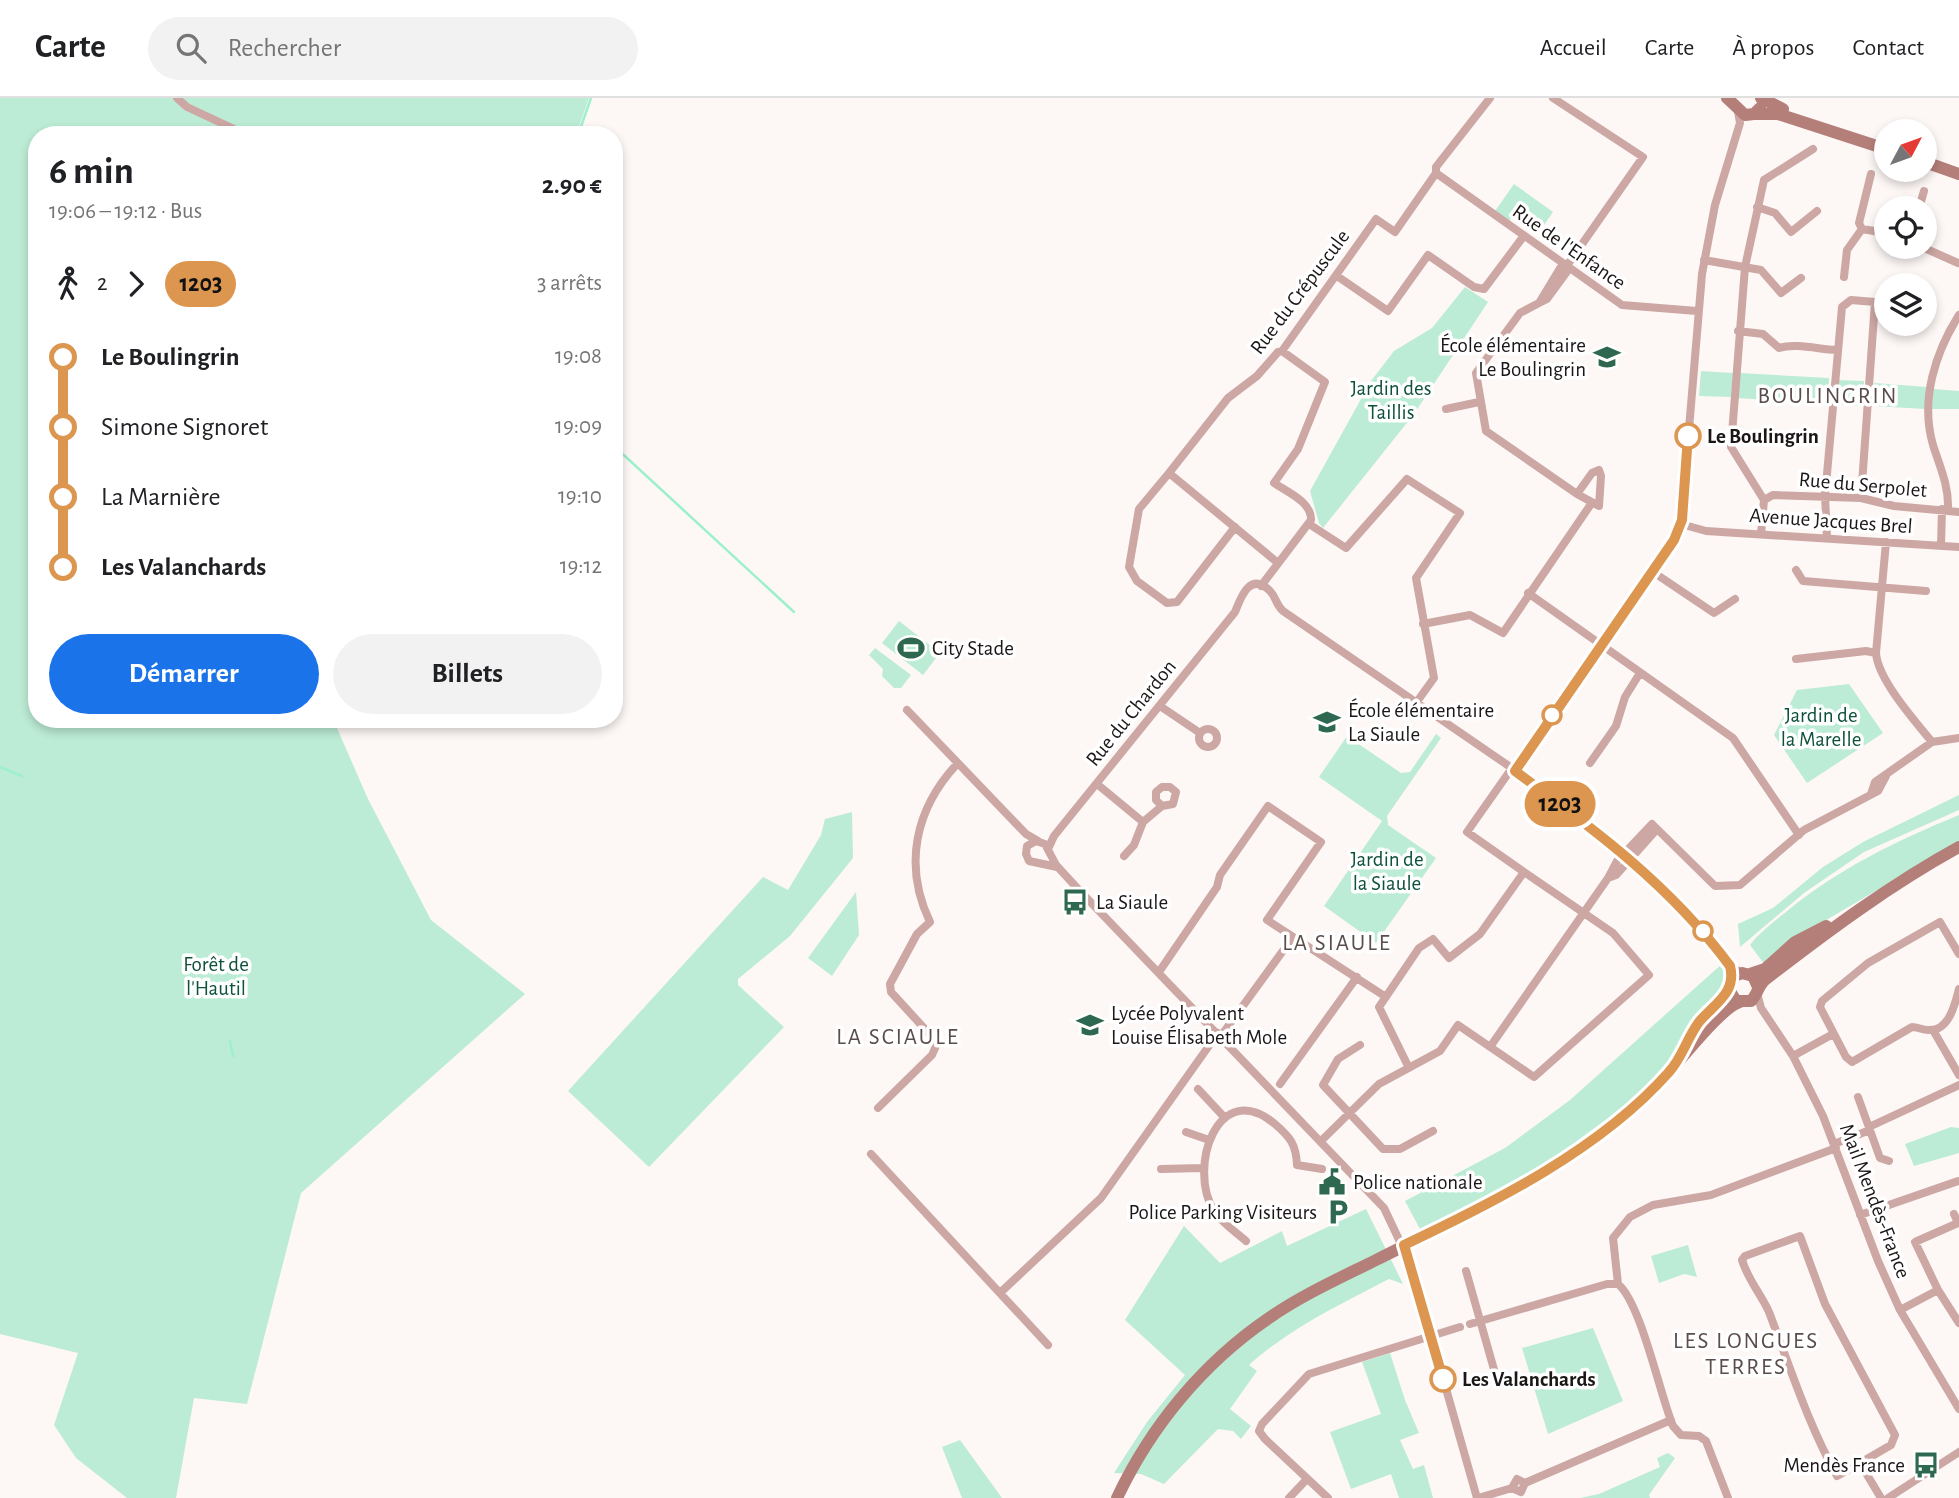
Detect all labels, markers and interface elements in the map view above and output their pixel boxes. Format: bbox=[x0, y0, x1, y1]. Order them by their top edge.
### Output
search box bbox=[148, 17, 638, 80]
icon: search bbox=[172, 29, 210, 67]
text: Carte bbox=[35, 31, 106, 64]
text: Rechercher bbox=[228, 35, 341, 61]
text: Accueil bbox=[1540, 36, 1607, 60]
text: Carte bbox=[1645, 36, 1694, 60]
text: À propos bbox=[1732, 36, 1814, 60]
text: Contact bbox=[1852, 36, 1924, 60]
north arrow bbox=[1874, 119, 1937, 182]
map controls bbox=[1874, 119, 1937, 336]
text: 6 min bbox=[49, 153, 134, 191]
text: 2.90 € bbox=[542, 172, 602, 198]
button: locate bbox=[1874, 196, 1937, 259]
text: 19:06 – 19:12 · Bus bbox=[49, 200, 202, 223]
street label: Rue de l'Enfance bbox=[1509, 200, 1629, 294]
street label: Rue du Crépuscule bbox=[1247, 226, 1353, 358]
icon: walk bbox=[49, 265, 87, 303]
icon: forward bbox=[117, 265, 155, 303]
text: 2 bbox=[97, 272, 107, 295]
text: 1203 bbox=[179, 272, 222, 296]
text: 3 arrêts bbox=[537, 272, 602, 295]
button: layers bbox=[1874, 273, 1937, 336]
place label: École élémentaire Le Boulingrin bbox=[1440, 333, 1586, 380]
school or university icon: École élémentaire Le Boulingrin bbox=[1592, 342, 1622, 372]
text: Le Boulingrin bbox=[101, 344, 240, 370]
text: 19:08 bbox=[555, 345, 602, 368]
park label: Jardin des Taillis bbox=[1351, 378, 1431, 423]
district label: BOULINGRIN bbox=[1758, 385, 1898, 408]
text: Simone Signoret bbox=[101, 414, 268, 440]
text: 19:09 bbox=[555, 415, 602, 438]
marker: Le Boulingrin bbox=[1675, 423, 1701, 449]
place label: Le Boulingrin bbox=[1707, 426, 1819, 447]
street label: Rue du Serpolet bbox=[1798, 469, 1928, 501]
text: La Marnière bbox=[101, 484, 221, 510]
text: 19:10 bbox=[558, 485, 602, 508]
street label: Avenue Jacques Brel bbox=[1749, 505, 1913, 537]
text: Les Valanchards bbox=[101, 554, 266, 580]
text: 19:12 bbox=[560, 555, 602, 578]
sports icon: City Stade bbox=[896, 633, 926, 663]
button: Démarrer bbox=[49, 634, 319, 714]
button: Billets bbox=[333, 634, 602, 714]
place label: City Stade bbox=[932, 638, 1014, 659]
street label: Rue du Chardon bbox=[1082, 656, 1180, 770]
place label: École élémentaire La Siaule bbox=[1348, 698, 1494, 745]
unlabelled marker bbox=[1542, 705, 1562, 725]
park label: Jardin de la Marelle bbox=[1781, 705, 1861, 750]
school or university icon: École élémentaire La Siaule bbox=[1312, 707, 1342, 737]
line badge: 1203 bbox=[1511, 781, 1609, 827]
text: 1203 bbox=[1539, 792, 1581, 816]
park label: Jardin de la Siaule bbox=[1350, 849, 1424, 894]
bus stop icon: La Siaule bbox=[1060, 887, 1090, 917]
place label: La Siaule bbox=[1096, 892, 1168, 913]
unlabelled marker bbox=[1693, 921, 1713, 941]
district label: LA SIAULE bbox=[1282, 932, 1392, 955]
park label: Forêt de l'Hautil bbox=[183, 954, 249, 999]
place label: Lycée Polyvalent Louise Élisabeth Mole bbox=[1111, 1003, 1287, 1048]
school or university icon: Lycée Polyvalent Louise Élisabeth Mole bbox=[1075, 1010, 1105, 1040]
district label: LA SCIAULE bbox=[836, 1026, 960, 1049]
street label: Mail Mendès-France bbox=[1836, 1121, 1914, 1281]
public building icon: Police nationale bbox=[1317, 1167, 1347, 1197]
place label: Police nationale bbox=[1353, 1172, 1483, 1193]
parking icon: Police Parking Visiteurs bbox=[1323, 1197, 1353, 1227]
place label: Police Parking Visiteurs bbox=[1128, 1202, 1317, 1223]
district label: LES LONGUES TERRES bbox=[1673, 1330, 1819, 1379]
marker: Les Valanchards bbox=[1430, 1366, 1456, 1392]
place label: Les Valanchards bbox=[1462, 1369, 1596, 1390]
bus stop icon: Mendès France bbox=[1911, 1450, 1941, 1480]
place label: Mendès France bbox=[1784, 1455, 1905, 1476]

